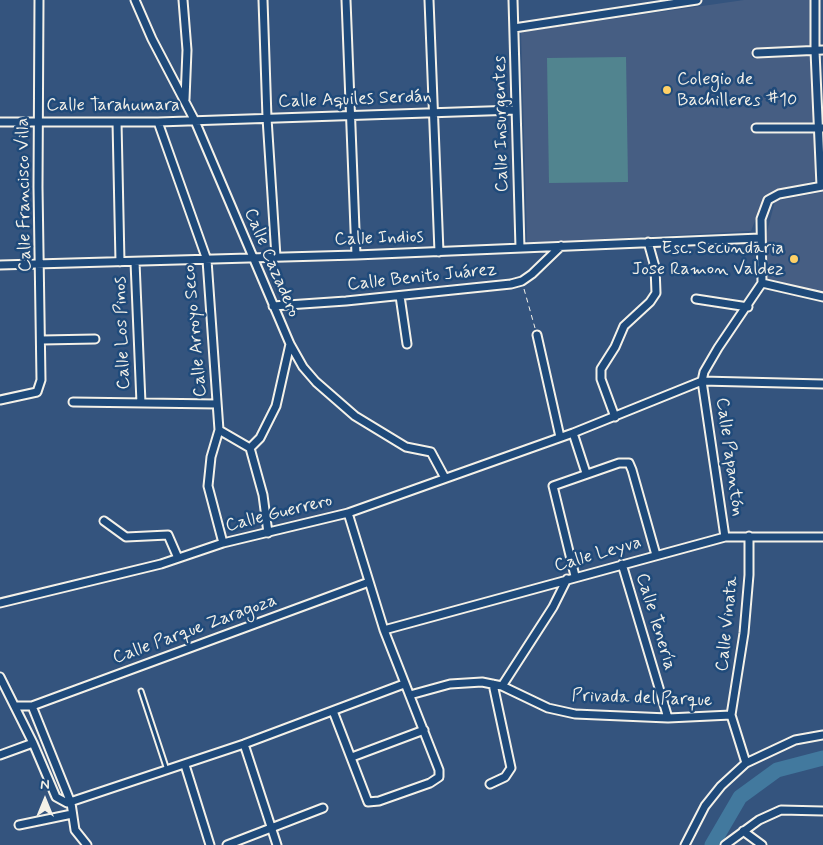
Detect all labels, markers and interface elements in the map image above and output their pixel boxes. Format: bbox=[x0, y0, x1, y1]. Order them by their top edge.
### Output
street label: Calle Insurgentes bbox=[490, 55, 514, 193]
place label: Colegio de Bachilleres #10 bbox=[677, 69, 797, 112]
marker: Colegio de Bachilleres #10 bbox=[661, 84, 673, 96]
street label: Calle Aquiles Serdán bbox=[278, 87, 432, 113]
street label: Calle Tarahumara bbox=[46, 95, 180, 117]
street label: Calle Francisco Villa bbox=[13, 118, 37, 272]
street label: Calle Cazadero bbox=[238, 205, 304, 321]
street label: Calle Indios bbox=[334, 227, 424, 251]
place label: Esc. Secundaria Jose Ramon Valdez bbox=[632, 238, 784, 280]
marker: Esc. Secundaria Jose Ramon Valdez bbox=[788, 253, 800, 265]
street label: Calle Benito Juárez bbox=[346, 259, 498, 297]
street label: Calle Arroyo Seco bbox=[179, 264, 213, 398]
street label: Calle Los Pinos bbox=[110, 276, 136, 390]
street label: Calle Papantón bbox=[710, 396, 748, 518]
street label: Calle Guerrero bbox=[223, 490, 335, 538]
street label: Calle Leyva bbox=[552, 532, 644, 578]
street label: Calle Tenería bbox=[630, 571, 680, 673]
street label: Calle Vinata bbox=[712, 575, 744, 673]
street label: Calle Parque Zaragoza bbox=[110, 590, 280, 670]
street label: Privada del Parque bbox=[571, 686, 713, 712]
north arrow bbox=[20, 775, 70, 825]
text: N bbox=[40, 776, 50, 794]

